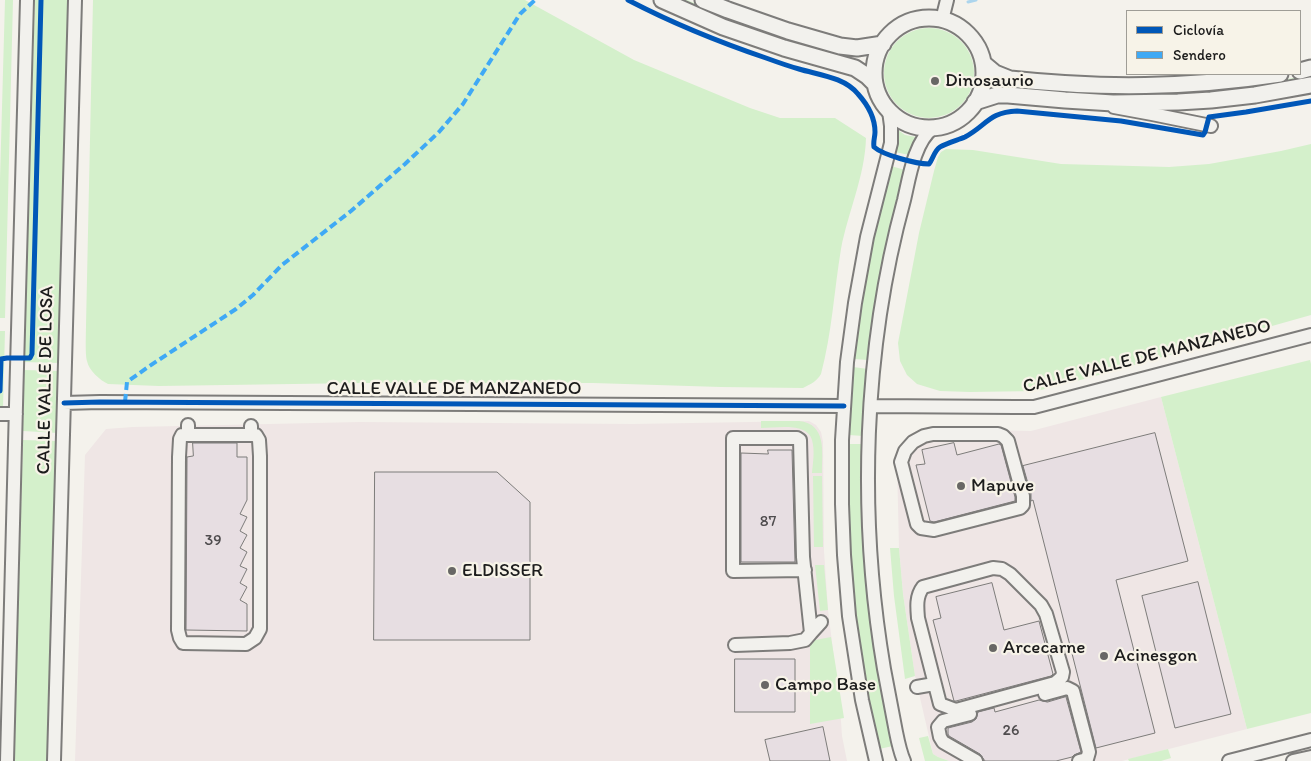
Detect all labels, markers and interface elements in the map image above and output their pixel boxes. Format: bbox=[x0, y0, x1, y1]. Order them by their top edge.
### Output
legend bbox=[1126, 10, 1301, 75]
text: Ciclovía bbox=[1173, 21, 1224, 39]
text: Sendero bbox=[1173, 46, 1226, 64]
place label: Dinosaurio bbox=[945, 70, 1034, 92]
marker: Dinosaurio bbox=[929, 75, 941, 87]
street label: CALLE VALLE DE LOSA bbox=[33, 285, 59, 475]
street label: CALLE VALLE DE MANZANEDO bbox=[1021, 315, 1273, 399]
street label: CALLE VALLE DE MANZANEDO bbox=[327, 378, 581, 400]
place label: Mapuve bbox=[971, 475, 1034, 497]
marker: Mapuve bbox=[955, 480, 967, 492]
house number: 87 bbox=[760, 512, 776, 532]
house number: 39 bbox=[204, 531, 222, 551]
place label: ELDISSER bbox=[462, 560, 543, 582]
marker: ELDISSER bbox=[446, 565, 458, 577]
place label: Arcecarne bbox=[1003, 637, 1085, 659]
marker: Arcecarne bbox=[987, 642, 999, 654]
place label: Acinesgon bbox=[1114, 645, 1197, 667]
marker: Acinesgon bbox=[1098, 650, 1110, 662]
place label: Campo Base bbox=[775, 674, 876, 696]
marker: Campo Base bbox=[759, 679, 771, 691]
house number: 26 bbox=[1003, 721, 1019, 741]

